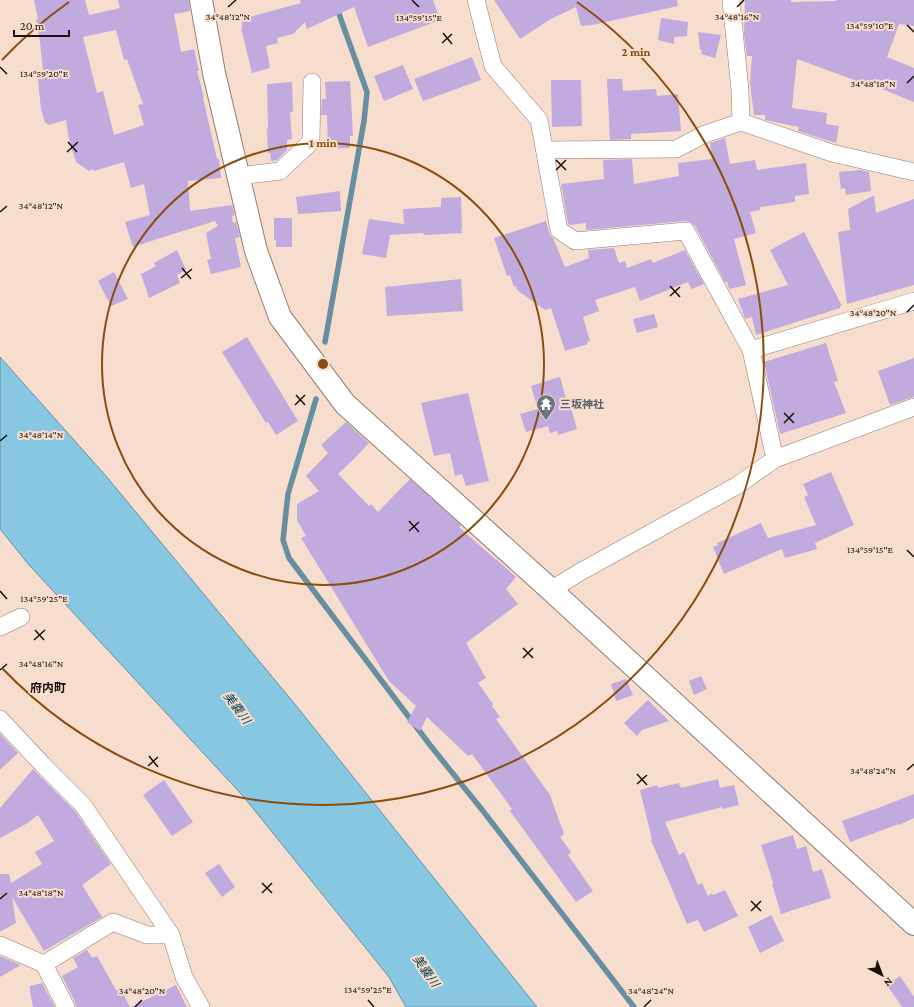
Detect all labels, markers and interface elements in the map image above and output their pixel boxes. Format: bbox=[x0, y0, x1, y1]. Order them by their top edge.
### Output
text: 34°48'12"N bbox=[206, 11, 251, 22]
text: 34°48'16"N bbox=[715, 11, 760, 22]
scale bar bbox=[14, 12, 69, 38]
text: 134°59'15"E bbox=[396, 12, 443, 23]
text: 20 m bbox=[20, 19, 45, 33]
text: 134°59'10"E bbox=[847, 20, 894, 31]
text: 2 min bbox=[622, 45, 651, 59]
text: 134°59'20"E bbox=[20, 68, 69, 79]
text: 34°48'18"N bbox=[851, 78, 896, 89]
text: 1 min bbox=[309, 136, 337, 150]
text: 34°48'12"N bbox=[19, 200, 64, 211]
text: 34°48'20"N bbox=[850, 307, 897, 318]
centre of rings bbox=[316, 357, 330, 371]
temple icon: 三坂神社 bbox=[535, 393, 557, 421]
place label: 三坂神社 bbox=[560, 398, 604, 410]
text: 34°48'14"N bbox=[19, 429, 64, 440]
text: 134°59'15"E bbox=[847, 544, 894, 555]
text: 134°59'25"E bbox=[20, 593, 68, 604]
text: 34°48'16"N bbox=[19, 658, 64, 669]
district label: 府内町 bbox=[30, 681, 66, 695]
water label: 美嚢川 bbox=[221, 689, 255, 728]
text: 34°48'24"N bbox=[850, 765, 896, 776]
text: 34°48'18"N bbox=[19, 887, 64, 898]
water label: 美嚢川 bbox=[410, 952, 443, 991]
north arrow bbox=[862, 955, 902, 995]
text: N bbox=[882, 975, 895, 990]
text: 134°59'25"E bbox=[344, 984, 392, 995]
text: 34°48'20"N bbox=[119, 985, 166, 996]
text: 34°48'24"N bbox=[628, 985, 674, 996]

